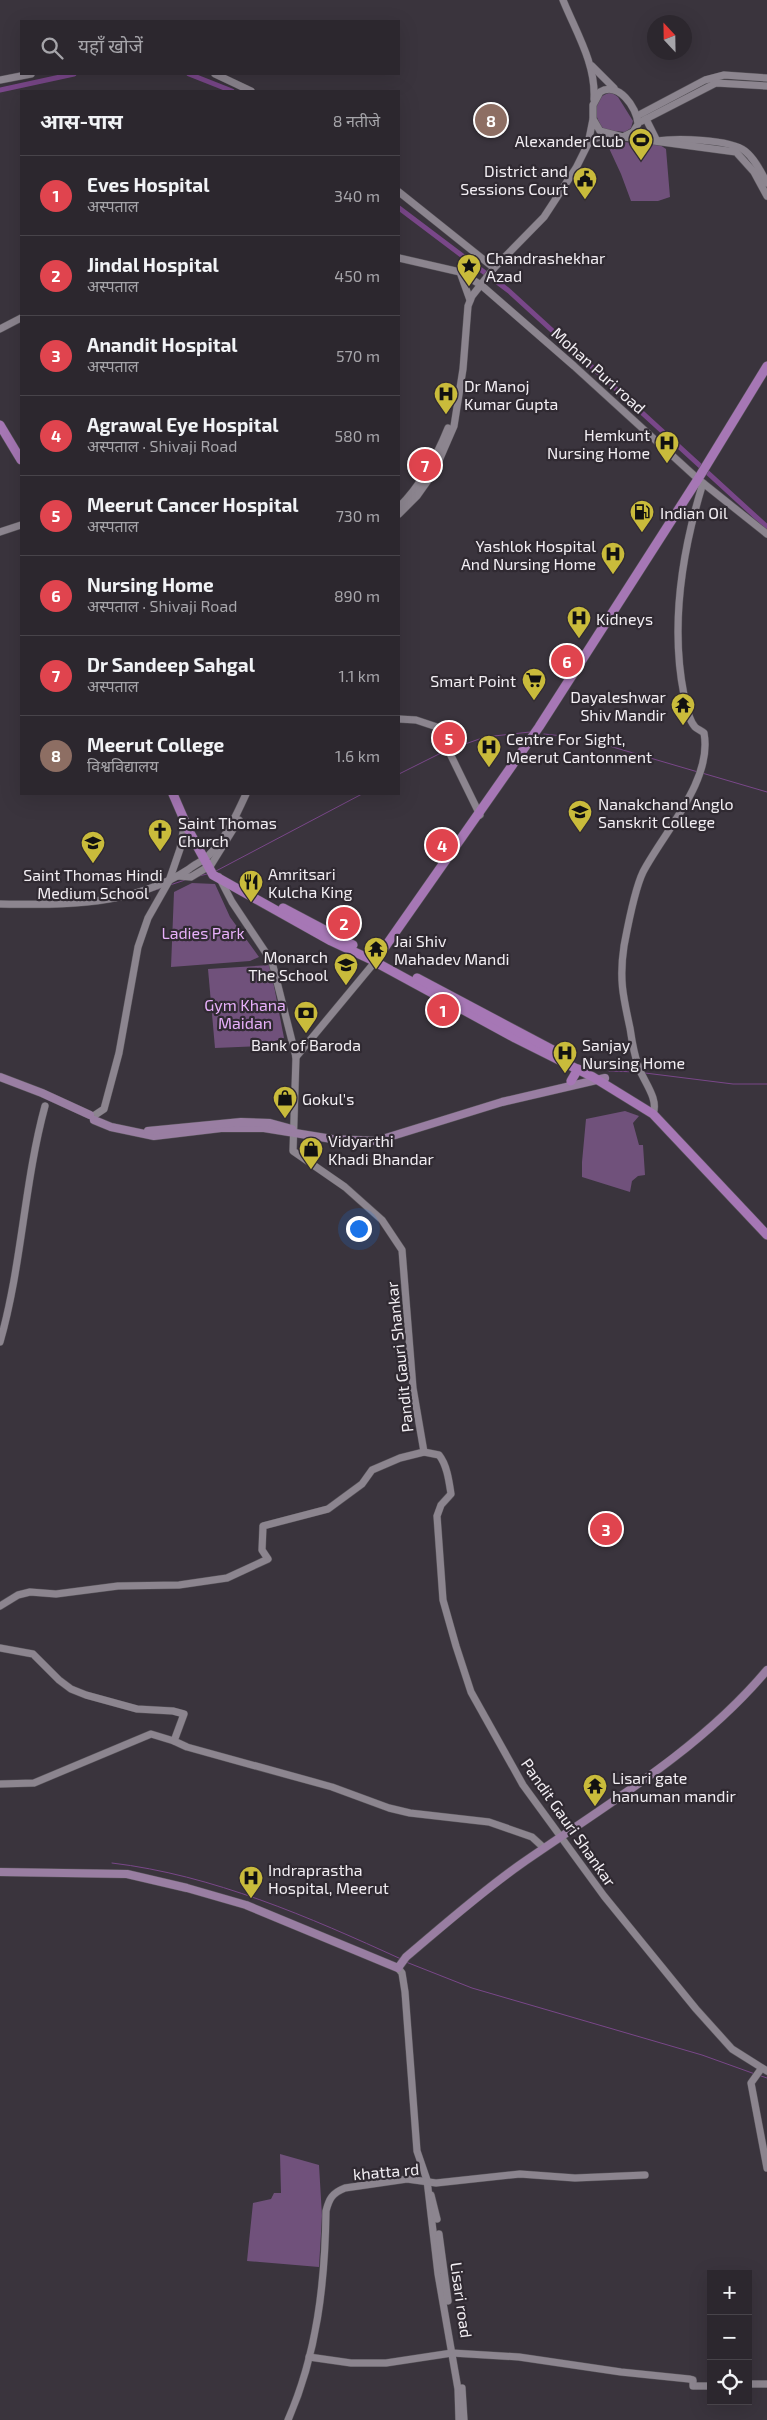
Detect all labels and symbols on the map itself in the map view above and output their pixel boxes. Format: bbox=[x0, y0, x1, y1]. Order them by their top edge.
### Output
north arrow bbox=[647, 15, 692, 60]
pin: 8 bbox=[475, 101, 507, 139]
sports icon: Alexander Club bbox=[628, 127, 654, 161]
place label: Alexander Club bbox=[515, 131, 624, 150]
place label: District and Sessions Court bbox=[460, 161, 568, 198]
public building icon: District and Sessions Court bbox=[572, 166, 598, 200]
place label: Chandrashekhar Azad bbox=[486, 248, 606, 285]
place icon: Chandrashekhar Azad bbox=[456, 253, 482, 287]
street label: Mohan Puri road bbox=[548, 323, 650, 417]
place label: Dr Manoj Kumar Gupta bbox=[464, 376, 558, 413]
hospital icon: Dr Manoj Kumar Gupta bbox=[433, 381, 459, 415]
place label: Hemkunt Nursing Home bbox=[547, 425, 650, 462]
hospital icon: Hemkunt Nursing Home bbox=[654, 430, 680, 464]
pin: 7 bbox=[409, 446, 441, 484]
fuel station icon: Indian Oil bbox=[629, 499, 655, 533]
place label: Indian Oil bbox=[660, 503, 728, 522]
place label: Yashlok Hospital And Nursing Home bbox=[461, 536, 596, 573]
hospital icon: Yashlok Hospital And Nursing Home bbox=[600, 541, 626, 575]
hospital icon: Kidneys bbox=[566, 605, 592, 639]
place label: Kidneys bbox=[596, 609, 653, 628]
pin: 6 bbox=[551, 642, 583, 680]
supermarket icon: Smart Point bbox=[521, 667, 547, 701]
place label: Smart Point bbox=[430, 671, 516, 690]
place label: Dayaleshwar Shiv Mandir bbox=[570, 687, 667, 724]
temple icon: Dayaleshwar Shiv Mandir bbox=[670, 692, 696, 726]
pin: 5 bbox=[433, 719, 465, 757]
place label: Centre For Sight, Meerut Cantonment bbox=[506, 729, 652, 766]
hospital icon: Centre For Sight, Meerut Cantonment bbox=[476, 734, 502, 768]
place label: Nanakchand Anglo Sanskrit College bbox=[598, 794, 734, 831]
school or university icon: Nanakchand Anglo Sanskrit College bbox=[567, 799, 593, 833]
place label: Saint Thomas Church bbox=[178, 813, 277, 850]
church icon: Saint Thomas Church bbox=[147, 818, 173, 852]
pin: 4 bbox=[426, 826, 458, 864]
school or university icon: Saint Thomas Hindi Medium School bbox=[80, 830, 106, 864]
place label: Amritsari Kulcha King bbox=[268, 864, 352, 901]
place label: Saint Thomas Hindi Medium School bbox=[23, 865, 163, 902]
restaurant icon: Amritsari Kulcha King bbox=[238, 869, 264, 903]
pin: 2 bbox=[328, 904, 360, 942]
park label: Ladies Park bbox=[161, 923, 245, 942]
place label: Jai Shiv Mahadev Mandi bbox=[394, 931, 510, 968]
temple icon: Jai Shiv Mahadev Mandi bbox=[363, 936, 389, 970]
place label: Monarch The School bbox=[248, 947, 328, 984]
school or university icon: Monarch The School bbox=[333, 952, 359, 986]
pin: 1 bbox=[427, 991, 459, 1029]
park label: Gym Khana Maidan bbox=[204, 995, 286, 1032]
bank icon: Bank of Baroda bbox=[293, 1000, 319, 1034]
place label: Bank of Baroda bbox=[251, 1035, 361, 1054]
place label: Sanjay Nursing Home bbox=[582, 1035, 685, 1072]
hospital icon: Sanjay Nursing Home bbox=[552, 1040, 578, 1074]
shop icon: Gokul's bbox=[272, 1085, 298, 1119]
place label: Gokul's bbox=[302, 1089, 354, 1108]
place label: Vidyarthi Khadi Bhandar bbox=[328, 1131, 434, 1168]
shop icon: Vidyarthi Khadi Bhandar bbox=[298, 1136, 324, 1170]
your location bbox=[346, 1216, 372, 1242]
street label: Pandit Gauri Shankar bbox=[382, 1280, 416, 1434]
pin: 3 bbox=[590, 1510, 622, 1548]
street label: Pandit Gauri Shankar bbox=[518, 1754, 621, 1890]
place label: Lisari gate hanuman mandir bbox=[612, 1768, 736, 1805]
temple icon: Lisari gate hanuman mandir bbox=[582, 1773, 608, 1807]
place label: Indraprastha Hospital, Meerut bbox=[268, 1860, 389, 1897]
hospital icon: Indraprastha Hospital, Meerut bbox=[238, 1865, 264, 1899]
street label: khatta rd bbox=[352, 2159, 420, 2183]
street label: Lisari road bbox=[447, 2261, 477, 2339]

